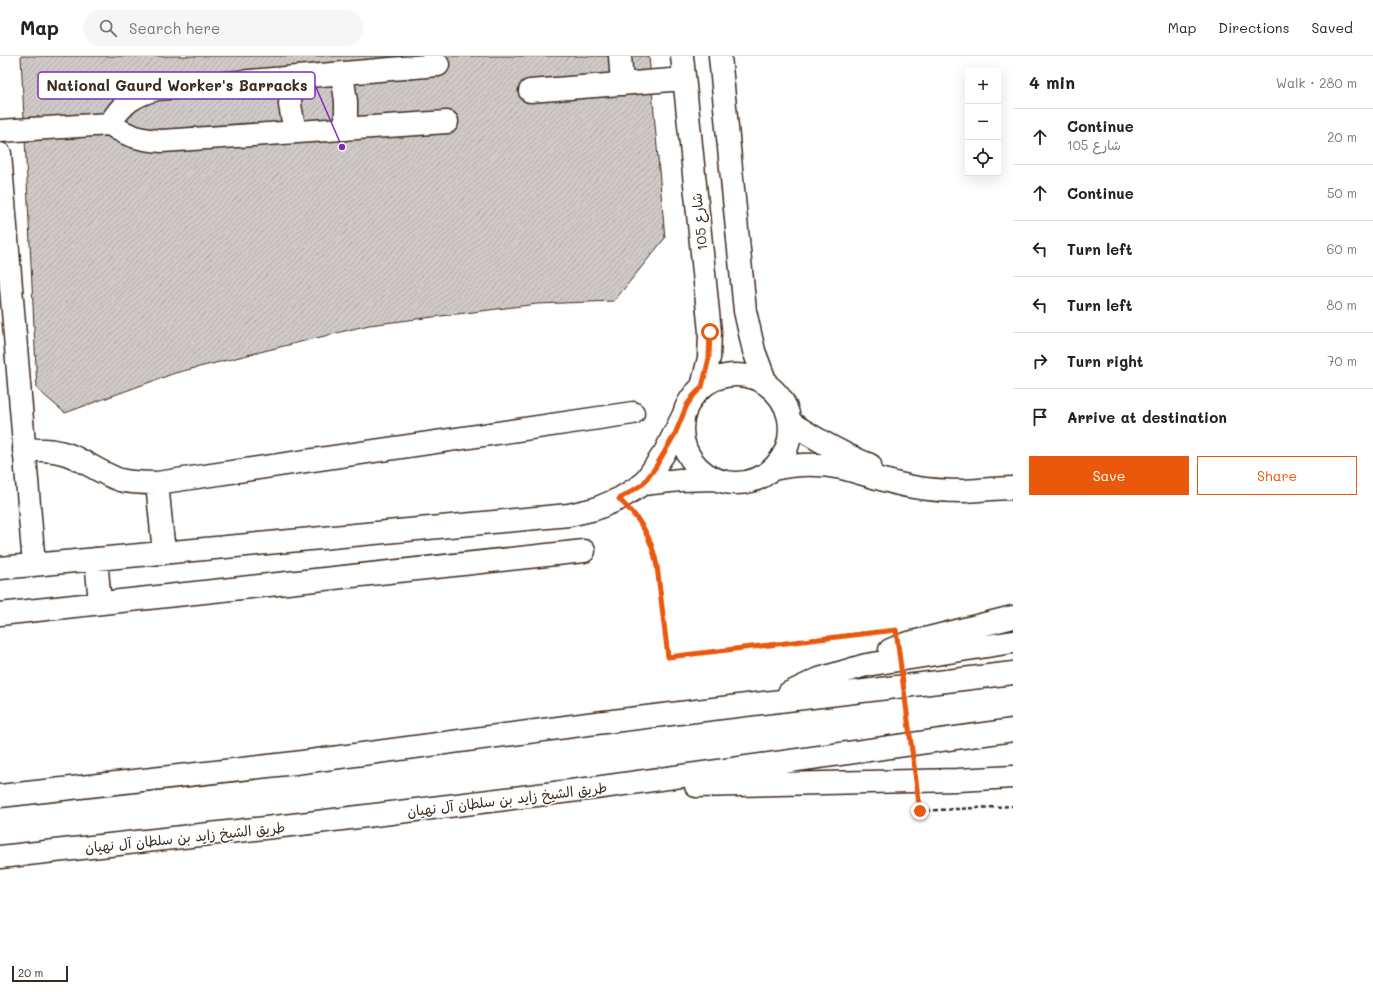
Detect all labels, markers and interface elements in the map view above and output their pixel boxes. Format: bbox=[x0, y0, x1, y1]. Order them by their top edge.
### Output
search box bbox=[83, 10, 363, 46]
text: Map bbox=[20, 15, 59, 40]
icon: search bbox=[97, 17, 119, 39]
text: Search here bbox=[129, 18, 220, 38]
text: Map bbox=[1168, 18, 1196, 37]
text: Directions bbox=[1218, 18, 1289, 37]
text: Saved bbox=[1311, 18, 1353, 37]
map controls bbox=[965, 68, 1001, 176]
button: + bbox=[965, 68, 1001, 104]
text: 4 min bbox=[1029, 71, 1075, 93]
callout: National Gaurd Worker's Barracks bbox=[38, 72, 315, 99]
text: Walk · 280 m bbox=[1276, 74, 1357, 91]
text: National Gaurd Worker's Barracks bbox=[46, 75, 308, 95]
button: − bbox=[965, 104, 1001, 140]
text: Continue bbox=[1067, 116, 1134, 136]
icon: ahead bbox=[1029, 126, 1051, 148]
text: 20 m bbox=[1327, 128, 1357, 145]
text: شارع 105 bbox=[1067, 136, 1121, 153]
button: locate bbox=[965, 140, 1001, 176]
icon: ahead bbox=[1029, 182, 1051, 204]
text: Continue bbox=[1067, 183, 1134, 203]
text: 50 m bbox=[1327, 184, 1357, 201]
street label: شارع 105 bbox=[687, 192, 712, 252]
icon: left bbox=[1029, 238, 1051, 260]
text: Turn left bbox=[1067, 239, 1132, 259]
text: 60 m bbox=[1327, 240, 1357, 257]
icon: left bbox=[1029, 294, 1051, 316]
text: Turn left bbox=[1067, 295, 1132, 315]
text: 80 m bbox=[1327, 296, 1357, 313]
route start bbox=[701, 323, 719, 341]
icon: right bbox=[1029, 350, 1051, 372]
text: Turn right bbox=[1067, 351, 1144, 371]
text: 70 m bbox=[1327, 352, 1357, 369]
icon: arrive bbox=[1029, 406, 1051, 428]
text: Arrive at destination bbox=[1067, 407, 1227, 427]
button: Save bbox=[1029, 456, 1189, 495]
button: Share bbox=[1197, 456, 1357, 495]
street label: طريق الشيخ زايد بن سلطان آل نهيان bbox=[406, 777, 608, 822]
route end bbox=[911, 802, 929, 820]
street label: طريق الشيخ زايد بن سلطان آل نهيان bbox=[84, 817, 286, 858]
scale bar bbox=[12, 964, 68, 983]
text: 20 m bbox=[18, 965, 43, 980]

